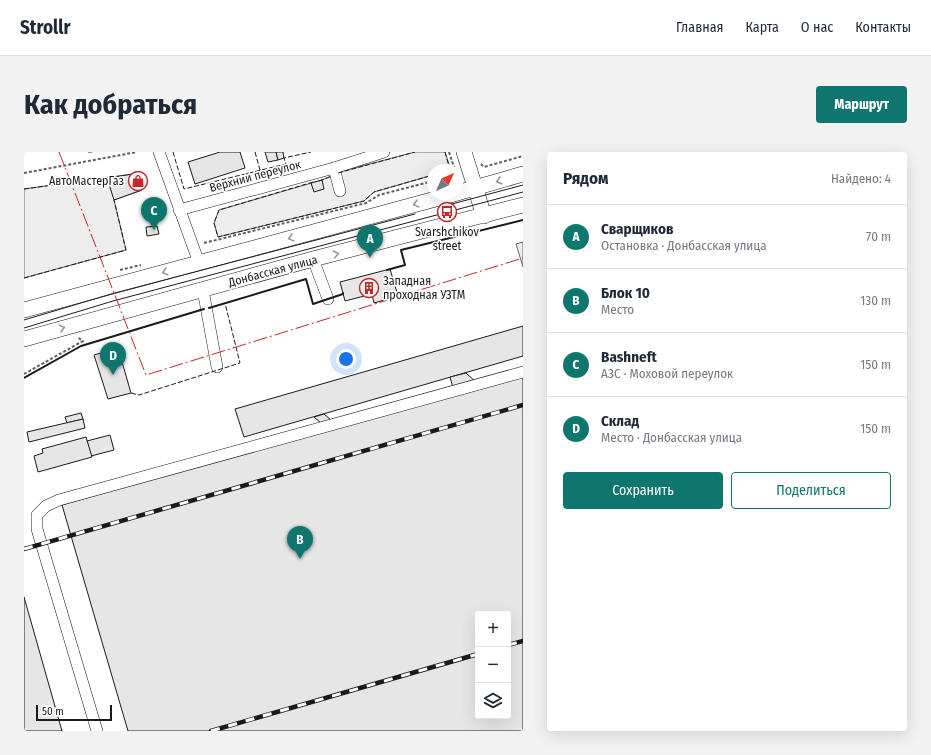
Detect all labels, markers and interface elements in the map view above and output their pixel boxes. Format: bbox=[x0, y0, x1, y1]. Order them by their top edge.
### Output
text: Strollr bbox=[20, 16, 70, 39]
text: Главная bbox=[676, 19, 723, 36]
text: Карта bbox=[745, 19, 779, 36]
text: О нас bbox=[801, 19, 833, 36]
text: Контакты bbox=[855, 19, 911, 36]
button: Маршрут bbox=[816, 86, 907, 123]
text: Как добраться bbox=[24, 88, 197, 121]
street label: Верхний переулок bbox=[208, 157, 303, 195]
north arrow bbox=[427, 164, 463, 200]
text: Рядом bbox=[563, 168, 608, 189]
shop icon: АвтоМастерГаз bbox=[127, 170, 149, 192]
text: Найдено: 4 bbox=[831, 171, 891, 186]
place label: АвтоМастерГаз bbox=[49, 174, 124, 188]
one-way arrow bbox=[496, 176, 503, 185]
pin: C bbox=[141, 197, 167, 230]
one-way arrow bbox=[413, 199, 420, 208]
bus stop icon: Svarshchikov street bbox=[436, 201, 458, 223]
text: Сварщиков bbox=[601, 220, 674, 238]
pin: A bbox=[357, 225, 383, 258]
place label: Svarshchikov street bbox=[415, 225, 480, 253]
text: A bbox=[572, 229, 580, 244]
text: 70 m bbox=[866, 229, 891, 244]
one-way arrow bbox=[287, 233, 294, 242]
text: Остановка · Донбасская улица bbox=[601, 238, 767, 253]
one-way arrow bbox=[332, 250, 339, 259]
street label: Донбасская улица bbox=[226, 252, 319, 290]
one-way arrow bbox=[162, 267, 169, 276]
place label: Западная проходная УЗТМ bbox=[383, 274, 465, 302]
building icon: Западная проходная УЗТМ bbox=[358, 277, 380, 299]
text: Блок 10 bbox=[601, 284, 650, 302]
text: B bbox=[572, 293, 580, 308]
text: 130 m bbox=[860, 293, 891, 308]
text: Место bbox=[601, 302, 634, 317]
one-way arrow bbox=[58, 325, 65, 333]
pin: D bbox=[100, 342, 126, 375]
text: Bashneft bbox=[601, 348, 657, 366]
your location bbox=[336, 349, 356, 369]
text: C bbox=[573, 357, 579, 372]
text: 150 m bbox=[860, 357, 891, 372]
text: АЗС · Моховой переулок bbox=[601, 366, 733, 381]
text: Склад bbox=[601, 412, 639, 430]
text: D bbox=[572, 421, 580, 436]
text: 150 m bbox=[860, 421, 891, 436]
text: Место · Донбасская улица bbox=[601, 430, 742, 445]
button: Сохранить bbox=[563, 472, 723, 509]
button: Поделиться bbox=[731, 472, 891, 509]
pin: B bbox=[287, 526, 313, 559]
map controls bbox=[475, 611, 511, 719]
button: + bbox=[475, 611, 511, 647]
button: − bbox=[475, 647, 511, 683]
button: layers bbox=[475, 683, 511, 719]
scale bar bbox=[36, 703, 112, 722]
text: 50 m bbox=[42, 705, 64, 718]

